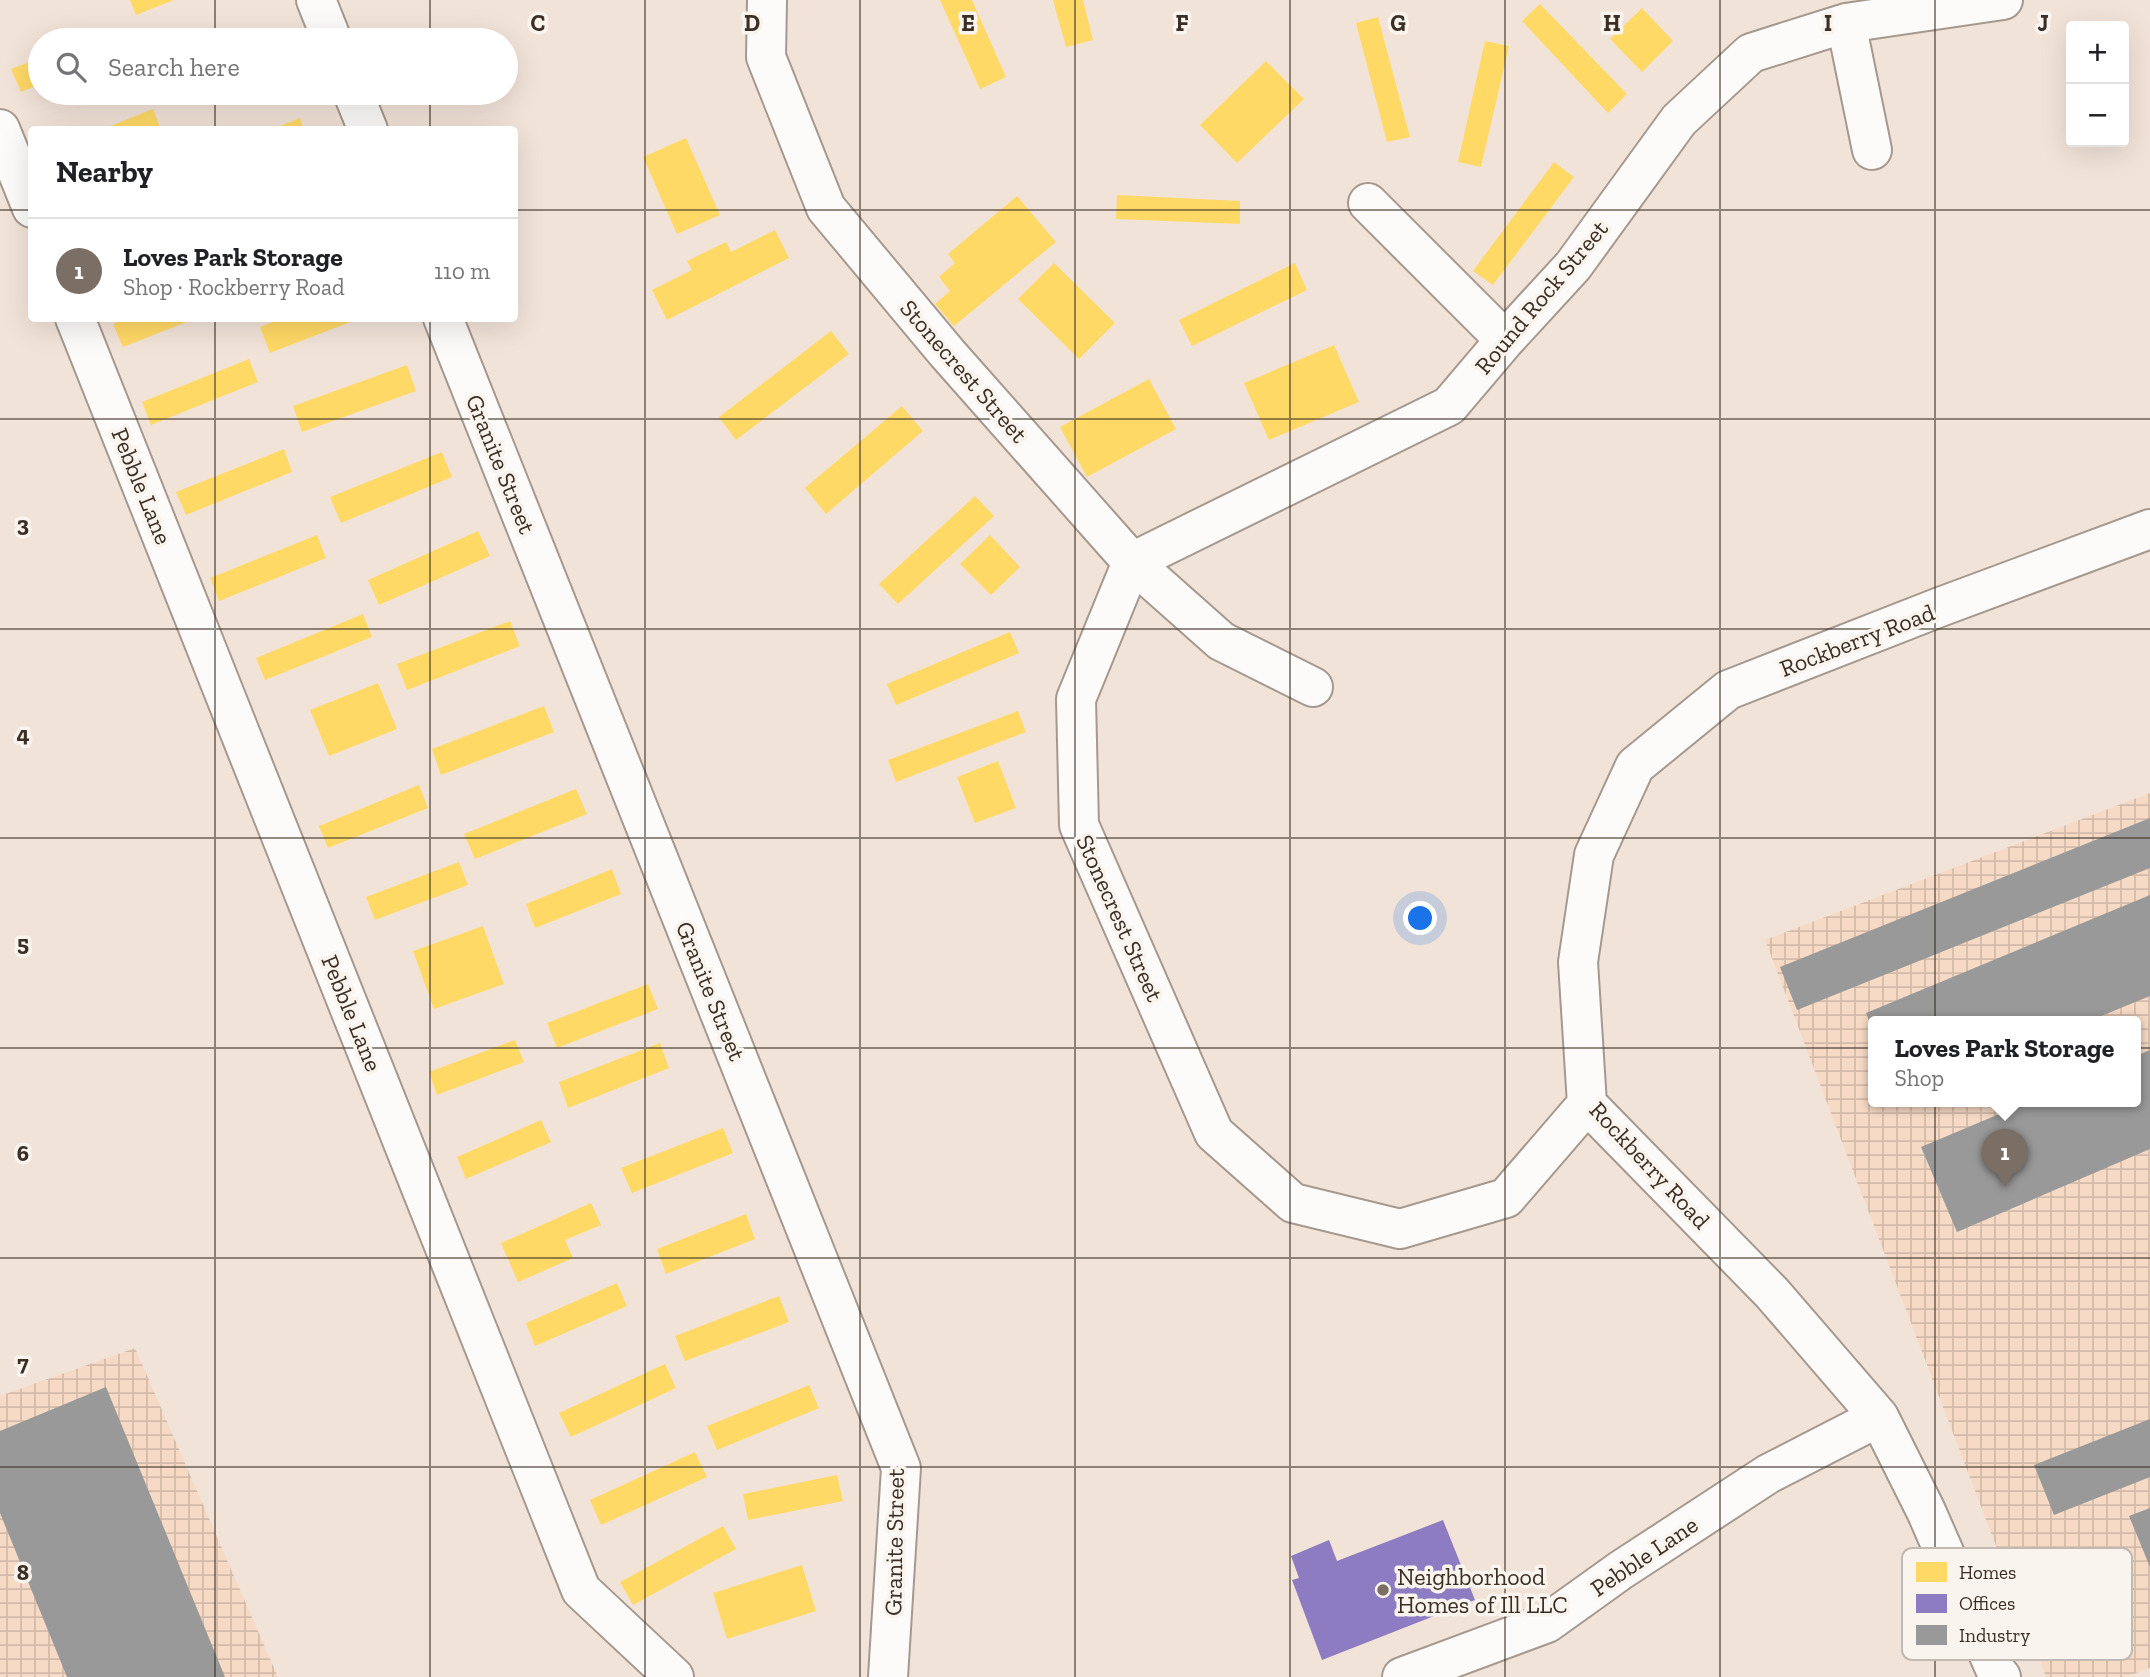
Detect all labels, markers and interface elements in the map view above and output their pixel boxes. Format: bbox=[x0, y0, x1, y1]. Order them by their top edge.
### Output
text: C bbox=[531, 9, 545, 37]
text: D bbox=[744, 9, 760, 37]
text: E bbox=[961, 9, 975, 37]
text: F bbox=[1175, 9, 1189, 37]
text: G bbox=[1390, 9, 1406, 37]
text: H bbox=[1603, 9, 1621, 37]
text: I bbox=[1824, 9, 1832, 37]
text: J bbox=[2037, 9, 2049, 37]
map controls bbox=[2066, 21, 2129, 147]
button: + bbox=[2066, 21, 2129, 84]
search box bbox=[28, 28, 518, 105]
icon: search bbox=[52, 48, 90, 86]
text: Search here bbox=[108, 51, 240, 83]
button: − bbox=[2066, 84, 2129, 147]
text: Nearby bbox=[56, 154, 153, 190]
street label: Round Rock Street bbox=[1468, 214, 1614, 380]
text: Loves Park Storage bbox=[123, 241, 343, 273]
text: 1 bbox=[74, 257, 84, 285]
text: 110 m bbox=[434, 257, 490, 285]
text: Shop · Rockberry Road bbox=[123, 273, 345, 301]
street label: Stonecrest Street bbox=[894, 294, 1034, 448]
street label: Granite Street bbox=[460, 390, 542, 538]
street label: Pebble Lane bbox=[106, 424, 178, 548]
text: 3 bbox=[17, 510, 29, 538]
street label: Rockberry Road bbox=[1776, 597, 1938, 683]
text: 4 bbox=[16, 720, 30, 748]
street label: Stonecrest Street bbox=[1070, 830, 1170, 1006]
your location bbox=[1403, 901, 1437, 935]
street label: Granite Street bbox=[670, 917, 752, 1065]
text: 5 bbox=[17, 929, 29, 957]
street label: Pebble Lane bbox=[316, 951, 388, 1075]
popup bbox=[1868, 1016, 2141, 1107]
text: Loves Park Storage bbox=[1895, 1032, 2114, 1064]
text: Shop bbox=[1895, 1064, 1944, 1092]
street label: Rockberry Road bbox=[1584, 1095, 1716, 1235]
pin: 1 bbox=[1982, 1129, 2028, 1187]
text: 6 bbox=[17, 1139, 29, 1167]
text: 7 bbox=[17, 1349, 29, 1377]
street label: Granite Street bbox=[878, 1468, 910, 1616]
street label: Pebble Lane bbox=[1585, 1510, 1703, 1602]
legend bbox=[1902, 1548, 2132, 1660]
text: 8 bbox=[17, 1558, 29, 1586]
text: Homes bbox=[1959, 1561, 2016, 1584]
place label: Neighborhood Homes of Ill LLC bbox=[1397, 1562, 1568, 1619]
marker: Neighborhood Homes of Ill LLC bbox=[1375, 1582, 1391, 1598]
text: Offices bbox=[1959, 1592, 2015, 1615]
text: Industry bbox=[1959, 1624, 2030, 1647]

